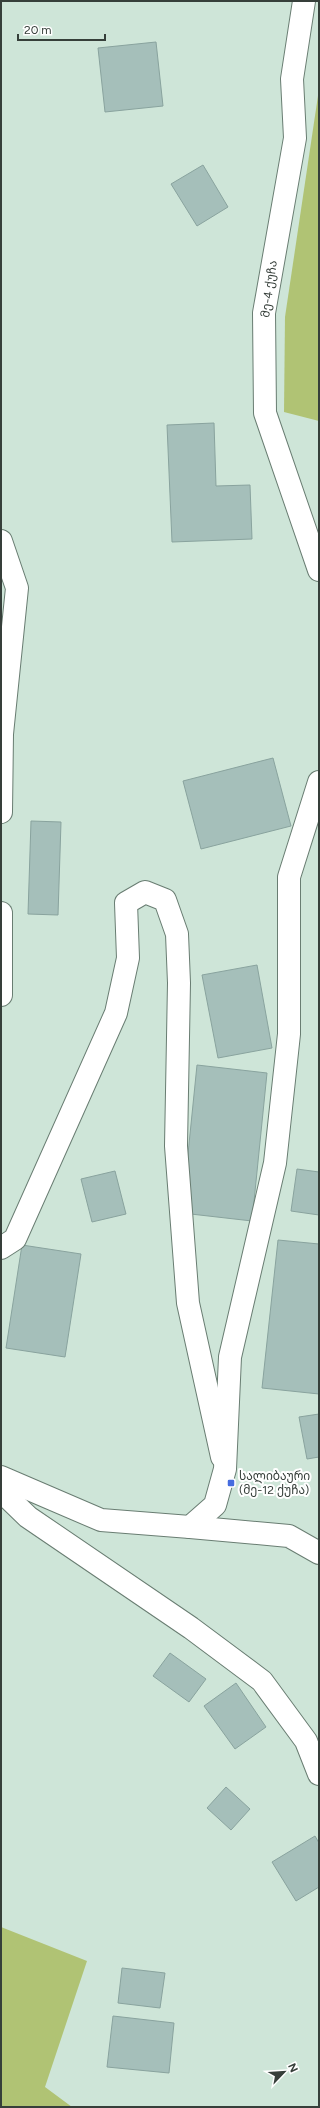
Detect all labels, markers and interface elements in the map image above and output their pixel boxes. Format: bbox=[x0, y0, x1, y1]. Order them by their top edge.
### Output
scale bar bbox=[18, 16, 105, 42]
text: 20 m bbox=[24, 23, 52, 37]
street label: მე-4 ქუჩა bbox=[258, 260, 280, 318]
place label: სალიბაური (მე-12 ქუჩა) bbox=[239, 1469, 310, 1497]
marker: სალიბაური (მე-12 ქუჩა) bbox=[226, 1478, 236, 1488]
north arrow bbox=[264, 2052, 304, 2092]
text: N bbox=[285, 2061, 300, 2075]

